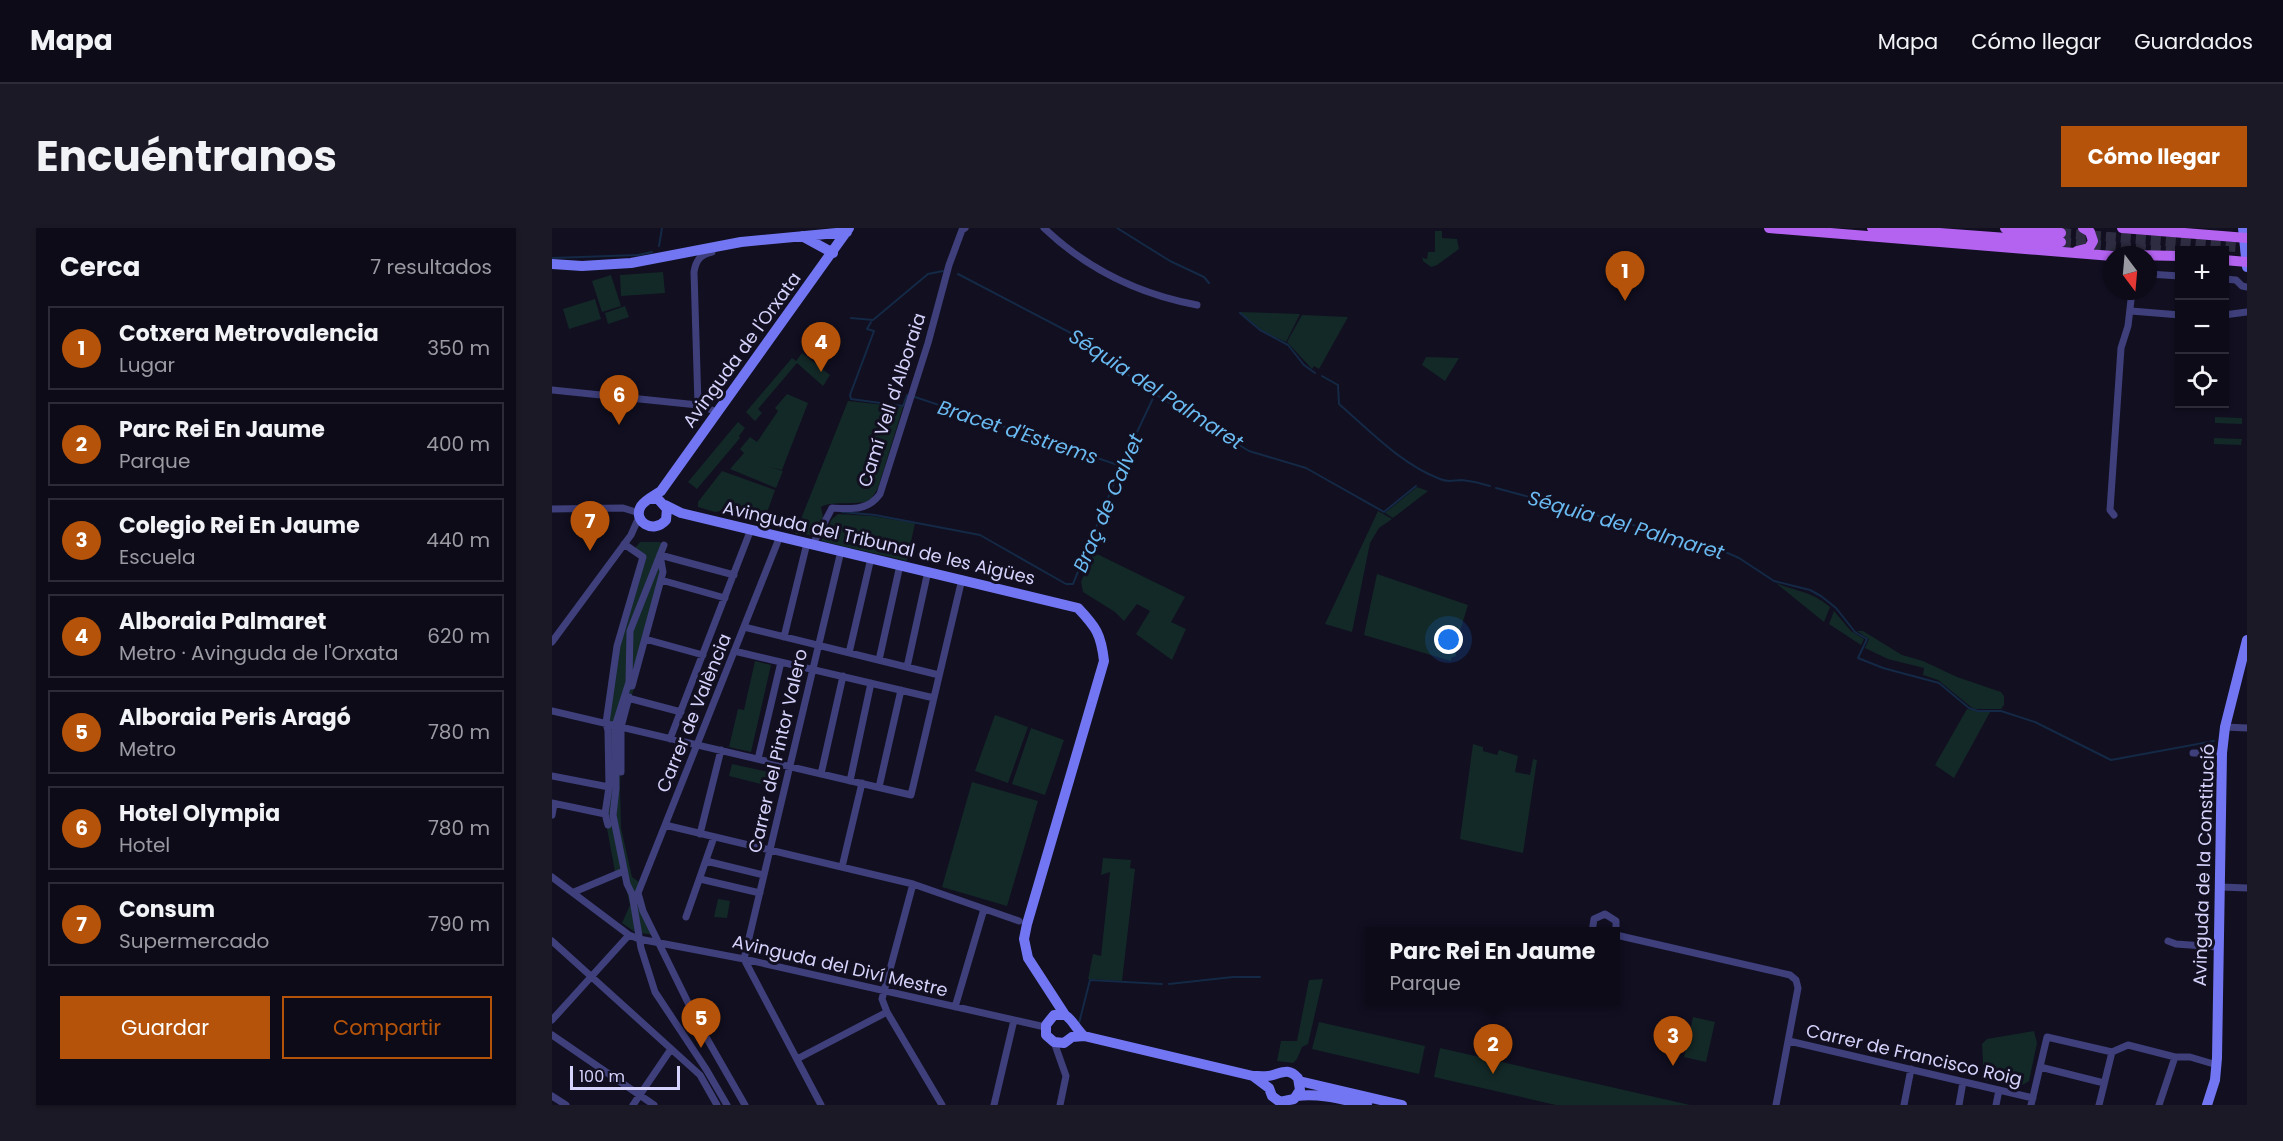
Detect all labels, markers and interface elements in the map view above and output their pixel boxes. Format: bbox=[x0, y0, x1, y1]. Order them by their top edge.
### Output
text: Mapa bbox=[30, 21, 113, 60]
text: Mapa bbox=[1878, 27, 1938, 56]
text: Cómo llegar bbox=[1971, 27, 2101, 56]
text: Guardados bbox=[2134, 27, 2253, 56]
button: Cómo llegar bbox=[2061, 126, 2247, 187]
text: Encuéntranos bbox=[36, 127, 337, 186]
north arrow bbox=[2103, 246, 2157, 300]
map controls bbox=[2175, 246, 2229, 408]
button: + bbox=[2175, 246, 2229, 300]
text: Cerca bbox=[60, 249, 140, 285]
pin: 1 bbox=[1606, 251, 1644, 301]
text: 7 resultados bbox=[370, 253, 492, 281]
street label: Avinguda de l'Orxata bbox=[677, 267, 807, 433]
button: − bbox=[2175, 300, 2229, 354]
street label: Camí Vell d'Alboraia bbox=[852, 310, 931, 490]
text: Cotxera Metrovalencia bbox=[119, 318, 379, 349]
pin: 4 bbox=[802, 322, 840, 372]
water label: Séquia del Palmaret bbox=[1063, 322, 1249, 456]
text: 1 bbox=[78, 334, 85, 362]
text: 350 m bbox=[427, 334, 490, 362]
text: Lugar bbox=[119, 351, 175, 379]
button: locate bbox=[2175, 354, 2229, 408]
pin: 6 bbox=[600, 376, 638, 425]
water label: Bracet d'Estrems bbox=[934, 393, 1102, 471]
text: Parc Rei En Jaume bbox=[119, 414, 325, 445]
water label: Braç de Calvet bbox=[1066, 429, 1150, 577]
text: 2 bbox=[76, 430, 87, 458]
text: 400 m bbox=[426, 430, 490, 458]
text: Parque bbox=[119, 447, 190, 475]
water label: Séquia del Palmaret bbox=[1525, 484, 1728, 567]
street label: Avinguda del Tribunal de les Aigües bbox=[721, 494, 1038, 591]
pin: 7 bbox=[570, 502, 609, 551]
text: Colegio Rei En Jaume bbox=[119, 510, 360, 541]
text: 3 bbox=[75, 526, 88, 554]
text: 440 m bbox=[426, 526, 490, 554]
text: Escuela bbox=[119, 543, 195, 571]
text: Alboraia Palmaret bbox=[119, 606, 326, 637]
text: 4 bbox=[75, 622, 88, 650]
text: 620 m bbox=[427, 622, 490, 650]
your location bbox=[1434, 625, 1463, 654]
street label: Carrer de València bbox=[650, 630, 737, 796]
text: Metro · Avinguda de l'Orxata bbox=[119, 639, 399, 667]
street label: Carrer del Pintor Valero bbox=[742, 646, 813, 855]
text: Alboraia Peris Aragó bbox=[119, 702, 351, 733]
text: 5 bbox=[75, 718, 88, 746]
text: 780 m bbox=[428, 718, 490, 746]
text: Metro bbox=[119, 735, 176, 763]
street label: Avinguda de la Constitució bbox=[2187, 743, 2220, 987]
text: Hotel Olympia bbox=[119, 798, 280, 829]
text: 6 bbox=[75, 814, 88, 842]
text: 780 m bbox=[428, 814, 490, 842]
text: Hotel bbox=[119, 831, 170, 859]
text: Consum bbox=[119, 894, 215, 925]
text: 7 bbox=[76, 910, 87, 938]
text: 790 m bbox=[428, 910, 490, 938]
text: Supermercado bbox=[119, 927, 269, 955]
popup bbox=[1365, 927, 1620, 1005]
street label: Avinguda del Diví Mestre bbox=[730, 929, 950, 1002]
text: Parc Rei En Jaume bbox=[1390, 936, 1595, 967]
text: Parque bbox=[1390, 969, 1461, 997]
button: Guardar bbox=[60, 996, 270, 1059]
button: Compartir bbox=[282, 996, 492, 1059]
pin: 5 bbox=[682, 998, 720, 1048]
pin: 3 bbox=[1654, 1016, 1692, 1066]
street label: Carrer de Francisco Roig bbox=[1804, 1017, 2025, 1092]
pin: 2 bbox=[1474, 1024, 1512, 1074]
scale bar bbox=[570, 1063, 680, 1090]
text: 100 m bbox=[579, 1065, 625, 1088]

